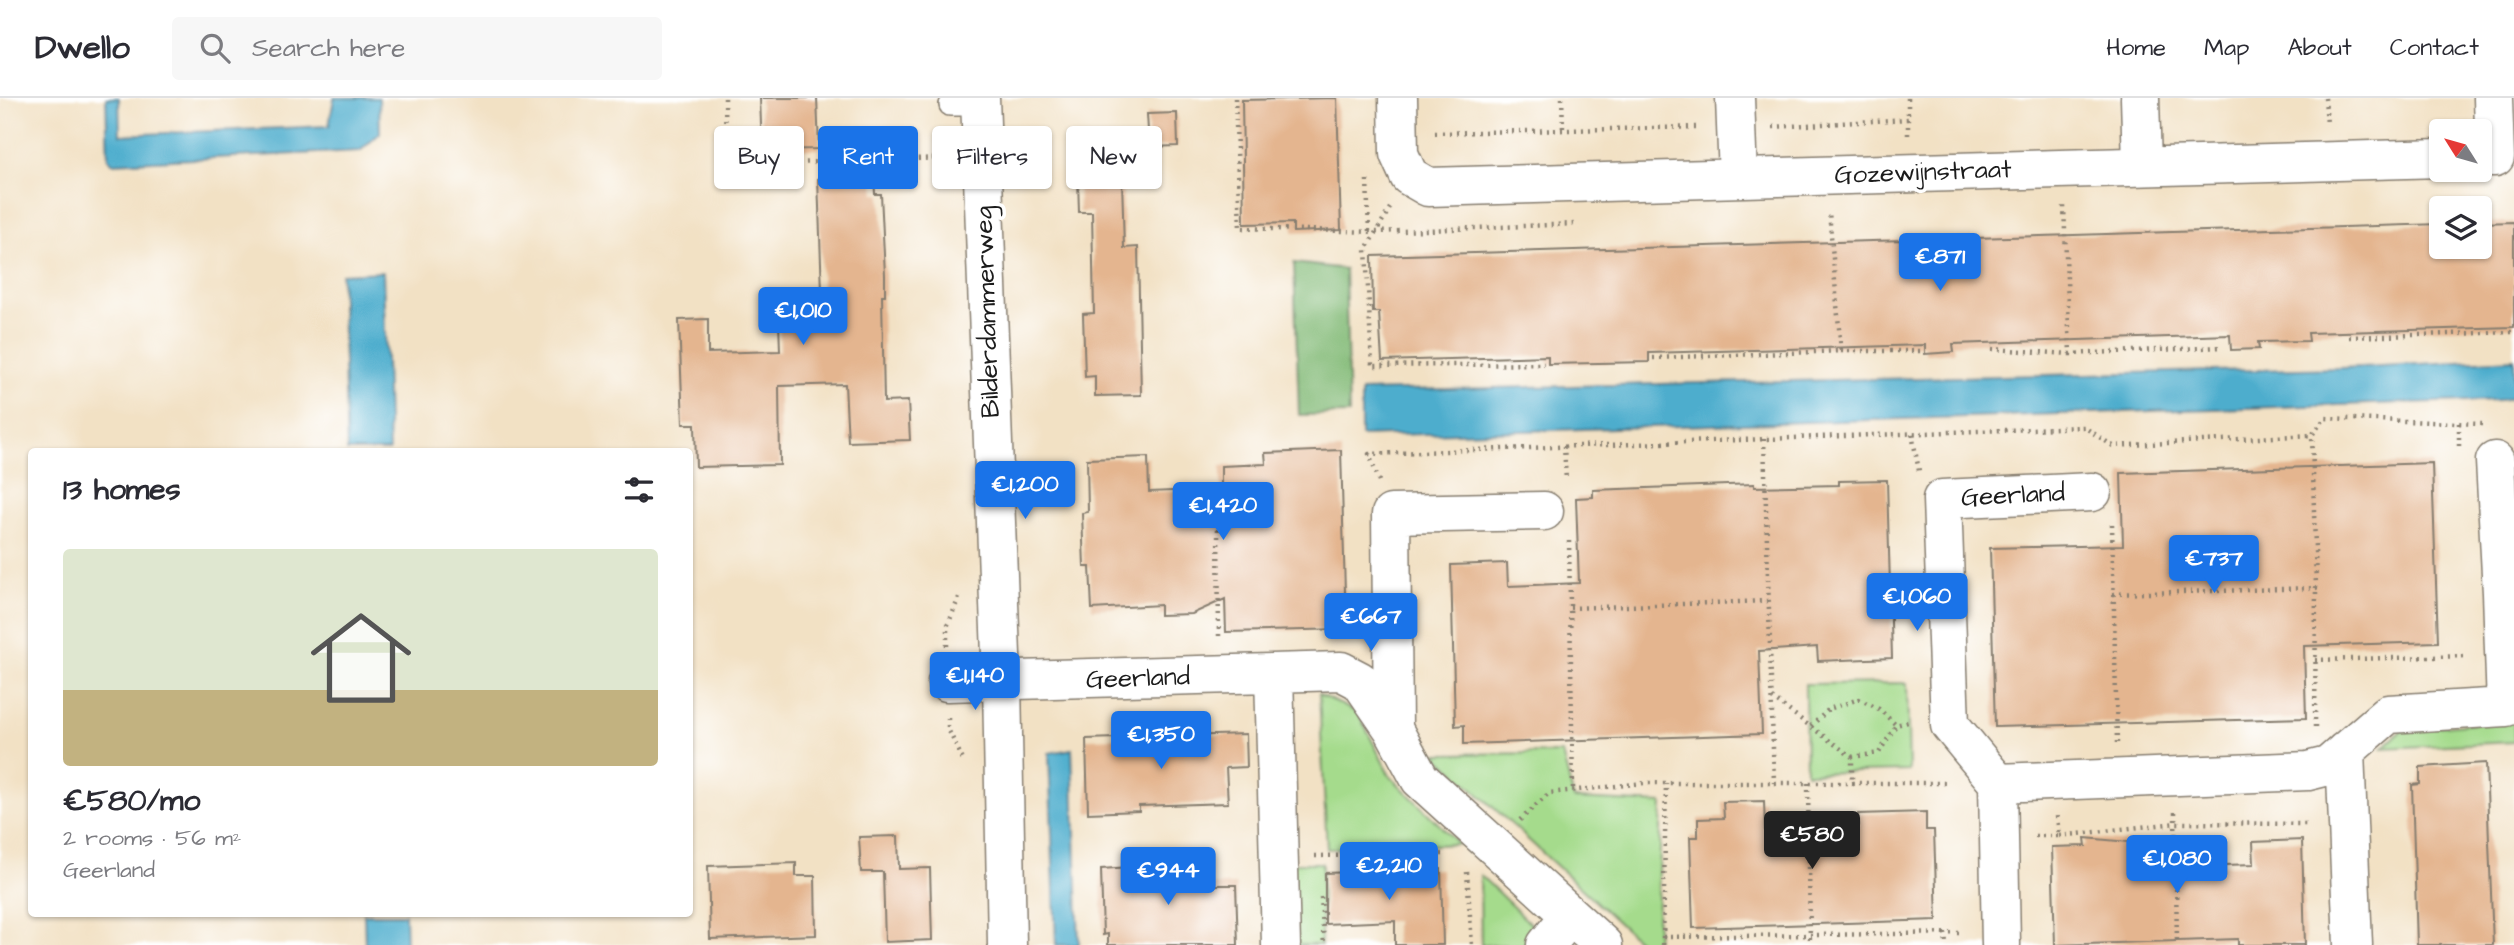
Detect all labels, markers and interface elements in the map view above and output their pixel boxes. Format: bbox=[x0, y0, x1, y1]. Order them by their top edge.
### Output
search box bbox=[172, 17, 662, 80]
text: Dwello bbox=[35, 25, 130, 71]
icon: search bbox=[196, 29, 234, 67]
text: Search here bbox=[252, 30, 405, 66]
text: Home bbox=[2106, 31, 2166, 65]
text: Map bbox=[2204, 31, 2249, 65]
text: About bbox=[2287, 31, 2352, 65]
text: Contact bbox=[2390, 31, 2479, 65]
north arrow bbox=[2429, 119, 2492, 182]
map controls bbox=[2429, 119, 2492, 259]
chip: Buy bbox=[714, 126, 804, 189]
chip: Rent bbox=[818, 126, 918, 189]
chip: Filters bbox=[932, 126, 1052, 189]
chip: New bbox=[1066, 126, 1162, 189]
street label: Gozewijnstraat bbox=[1834, 151, 2013, 193]
button: layers bbox=[2429, 196, 2492, 259]
street label: Bilderdammerweg bbox=[965, 205, 1011, 419]
pin: €871 bbox=[1899, 234, 1981, 293]
text: €871 bbox=[1915, 240, 1965, 272]
pin: €1,010 bbox=[746, 288, 860, 347]
text: €1,010 bbox=[774, 294, 832, 326]
pin: €1,200 bbox=[968, 462, 1082, 521]
text: €1,200 bbox=[991, 468, 1059, 500]
text: 13 homes bbox=[63, 469, 180, 511]
icon: filters bbox=[620, 471, 658, 509]
street label: Geerland bbox=[1960, 474, 2066, 516]
pin: €1,420 bbox=[1166, 482, 1280, 542]
text: €1,420 bbox=[1189, 489, 1257, 521]
pin: €737 bbox=[2173, 536, 2255, 595]
text: €737 bbox=[2185, 542, 2243, 574]
pin: €1,060 bbox=[1860, 574, 1974, 633]
text: €1,060 bbox=[1883, 580, 1951, 612]
pin: €667 bbox=[1330, 594, 1412, 653]
icon: home bbox=[298, 595, 424, 721]
text: €667 bbox=[1340, 600, 1402, 632]
pin: €1,140 bbox=[918, 652, 1032, 712]
street label: Geerland bbox=[1085, 658, 1191, 698]
text: €1,140 bbox=[946, 659, 1004, 691]
pin: €1,350 bbox=[1104, 712, 1218, 771]
text: €1,350 bbox=[1127, 718, 1195, 750]
text: €580/mo bbox=[63, 780, 200, 822]
pin: €580 bbox=[1771, 812, 1853, 871]
text: €580 bbox=[1780, 818, 1844, 850]
text: 2 rooms · 56 m² bbox=[63, 822, 241, 854]
pin: €1,080 bbox=[2120, 836, 2234, 895]
pin: €2,210 bbox=[1332, 842, 1446, 902]
text: €1,080 bbox=[2142, 842, 2212, 874]
pin: €944 bbox=[1127, 848, 1209, 907]
text: €2,210 bbox=[1356, 849, 1422, 881]
text: Geerland bbox=[63, 854, 155, 886]
text: €944 bbox=[1137, 854, 1199, 886]

